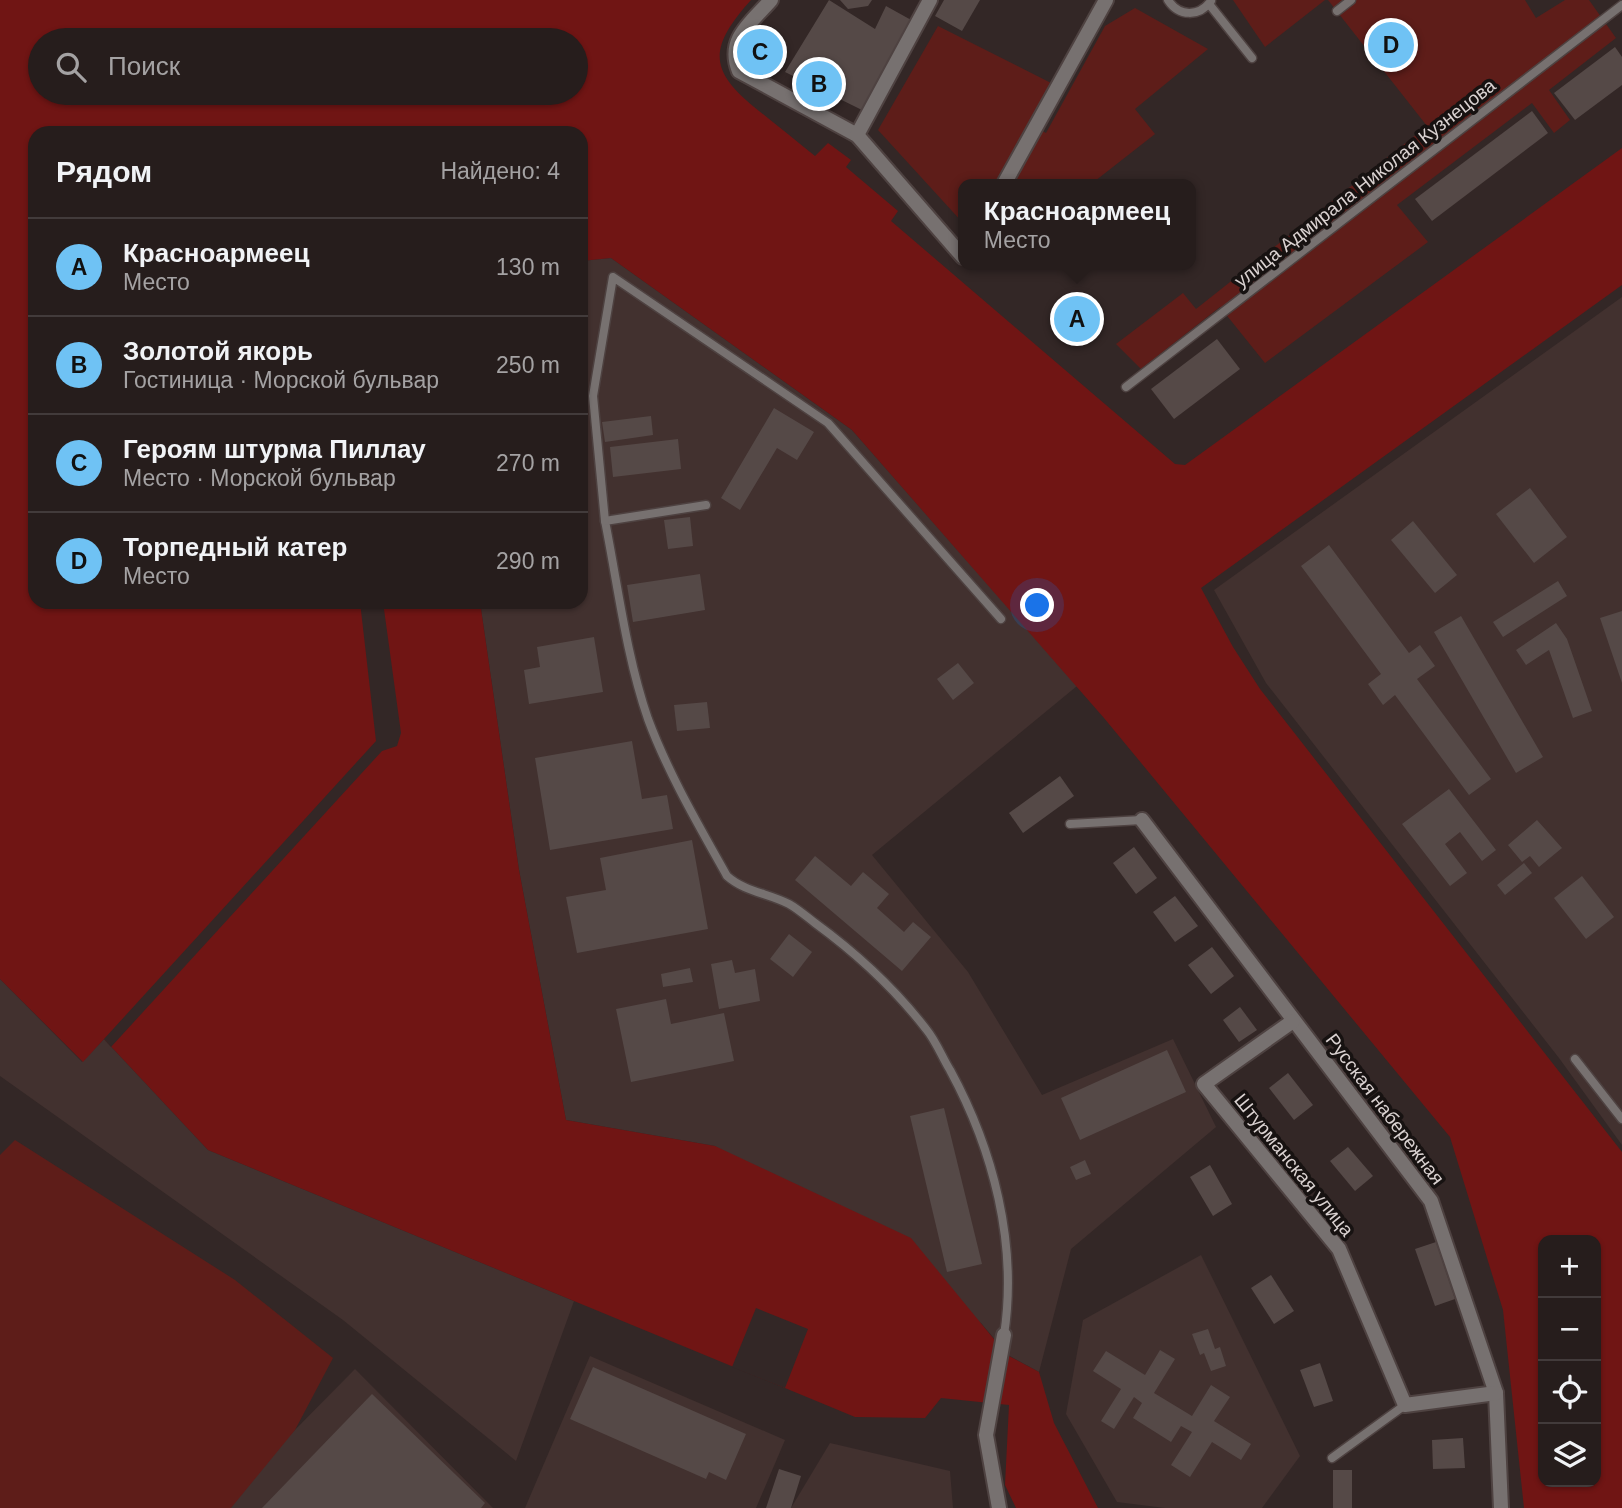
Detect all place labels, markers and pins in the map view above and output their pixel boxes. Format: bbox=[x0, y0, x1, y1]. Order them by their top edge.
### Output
pin: D bbox=[1368, 19, 1414, 71]
pin: C bbox=[737, 26, 783, 78]
pin: B bbox=[796, 58, 842, 110]
pin: A bbox=[1054, 293, 1100, 345]

